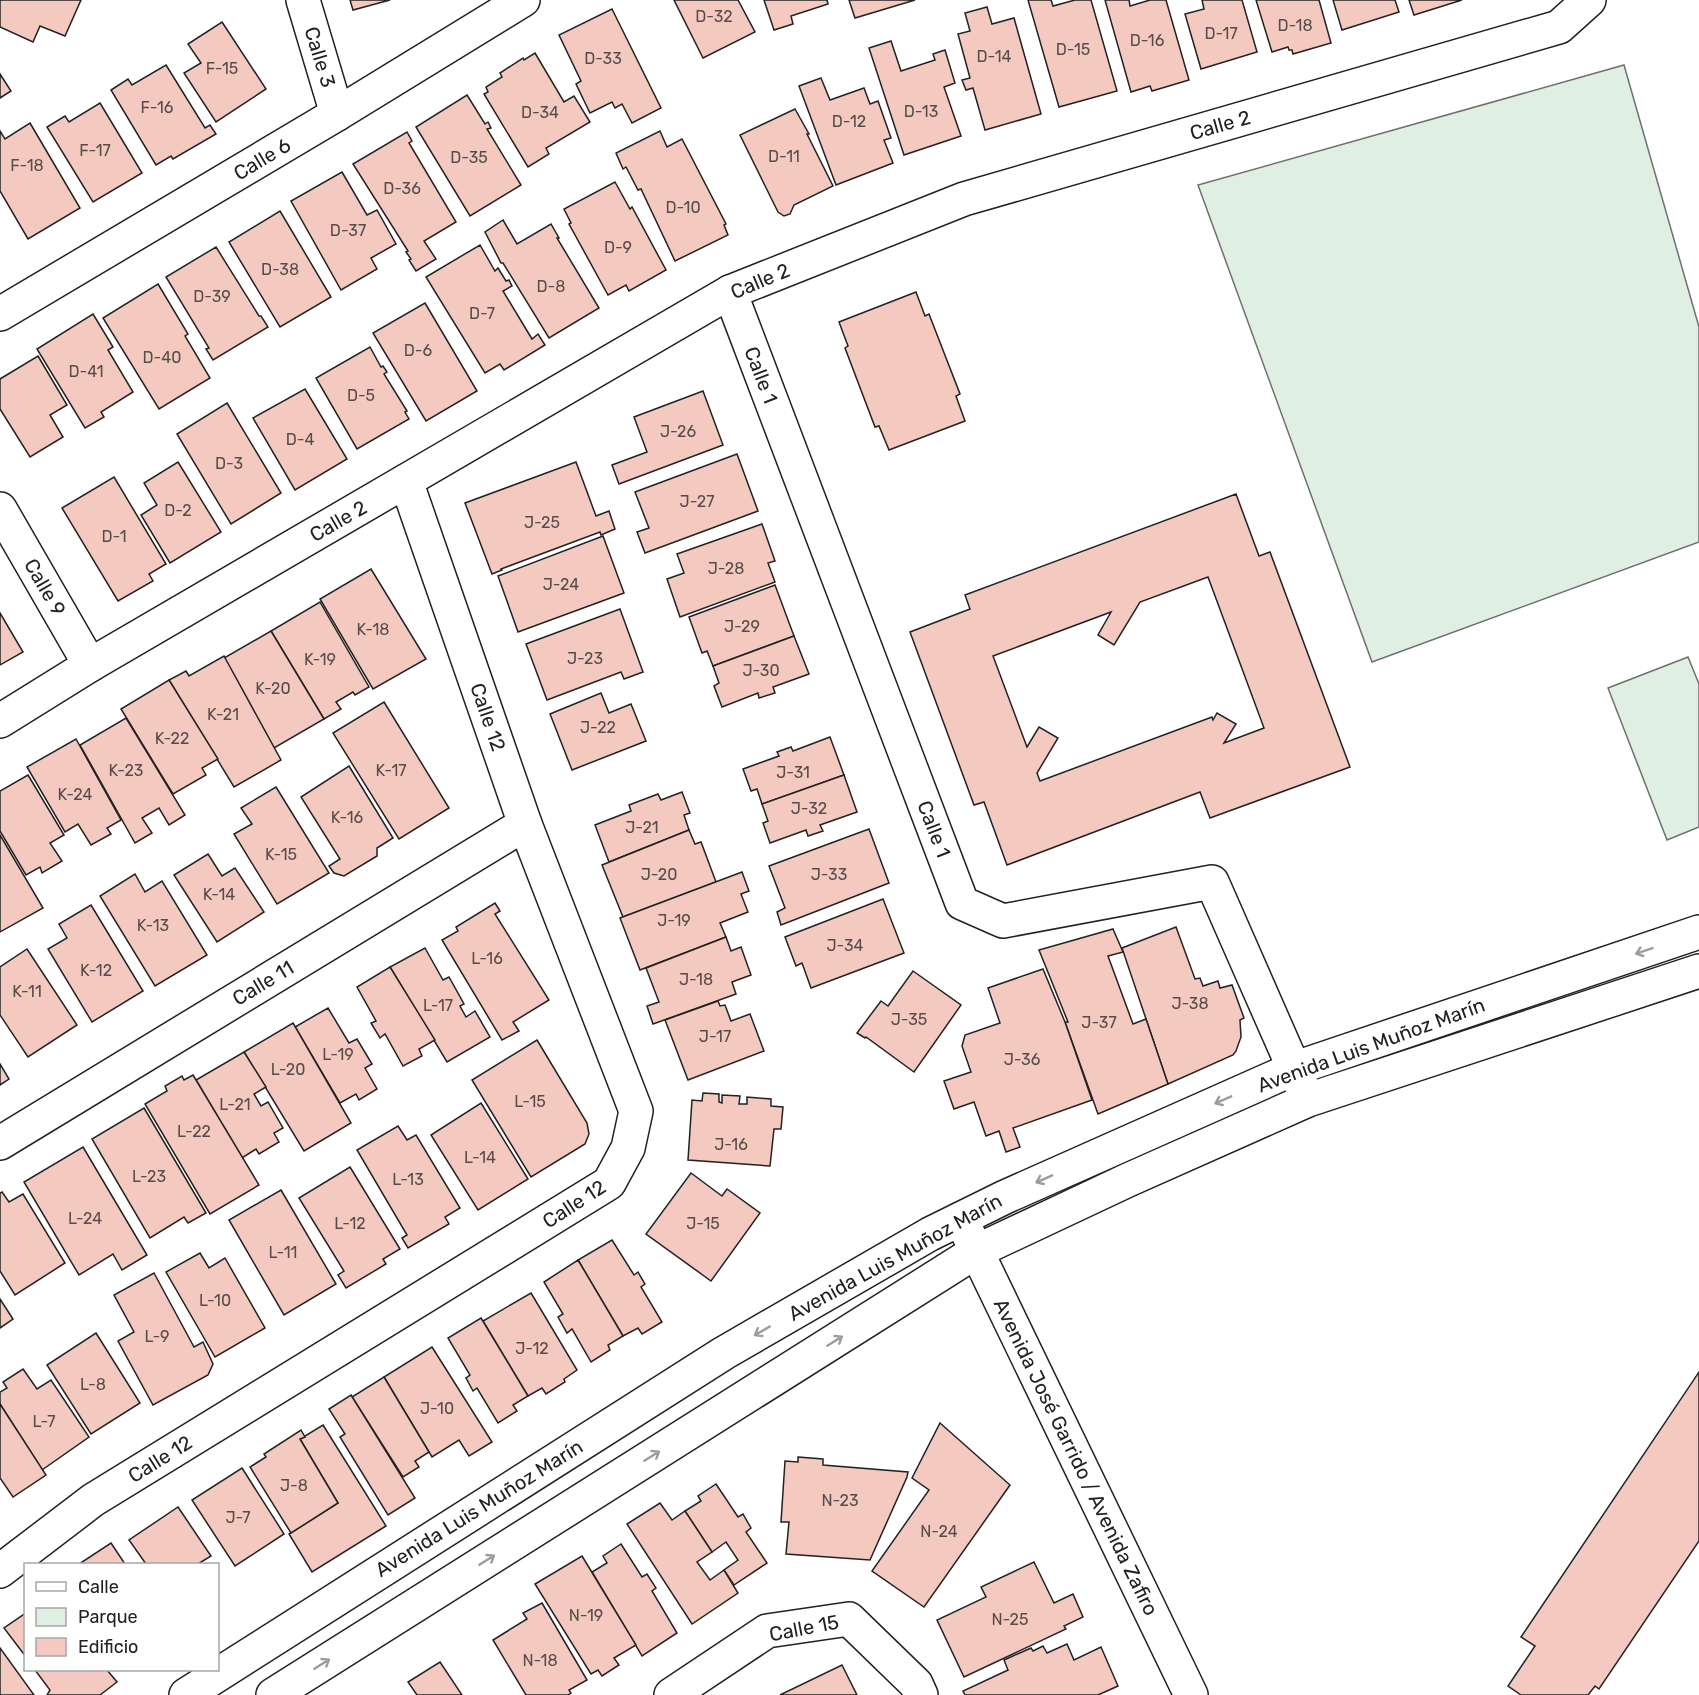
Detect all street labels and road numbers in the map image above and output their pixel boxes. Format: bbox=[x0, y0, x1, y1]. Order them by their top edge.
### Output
street label: Calle 3 bbox=[299, 24, 341, 90]
street label: Calle 2 bbox=[1187, 105, 1253, 145]
street label: Calle 6 bbox=[229, 133, 295, 185]
street label: Calle 2 bbox=[727, 258, 793, 304]
street label: Calle 1 bbox=[739, 343, 783, 407]
street label: Calle 2 bbox=[305, 495, 371, 547]
street label: Calle 9 bbox=[19, 554, 71, 620]
street label: Calle 12 bbox=[465, 680, 511, 754]
street label: Calle 1 bbox=[912, 797, 956, 861]
street label: Calle 11 bbox=[228, 955, 298, 1011]
street label: Avenida Luis Muñoz Marín bbox=[1254, 993, 1488, 1097]
street label: Calle 12 bbox=[538, 1175, 610, 1233]
street label: Avenida Luis Muñoz Marín bbox=[784, 1188, 1006, 1326]
street label: Avenida José Garrido / Avenida Zafiro bbox=[989, 1295, 1163, 1619]
street label: Calle 12 bbox=[124, 1430, 196, 1488]
street label: Avenida Luis Muñoz Marín bbox=[371, 1434, 587, 1582]
street label: Calle 15 bbox=[767, 1609, 841, 1647]

